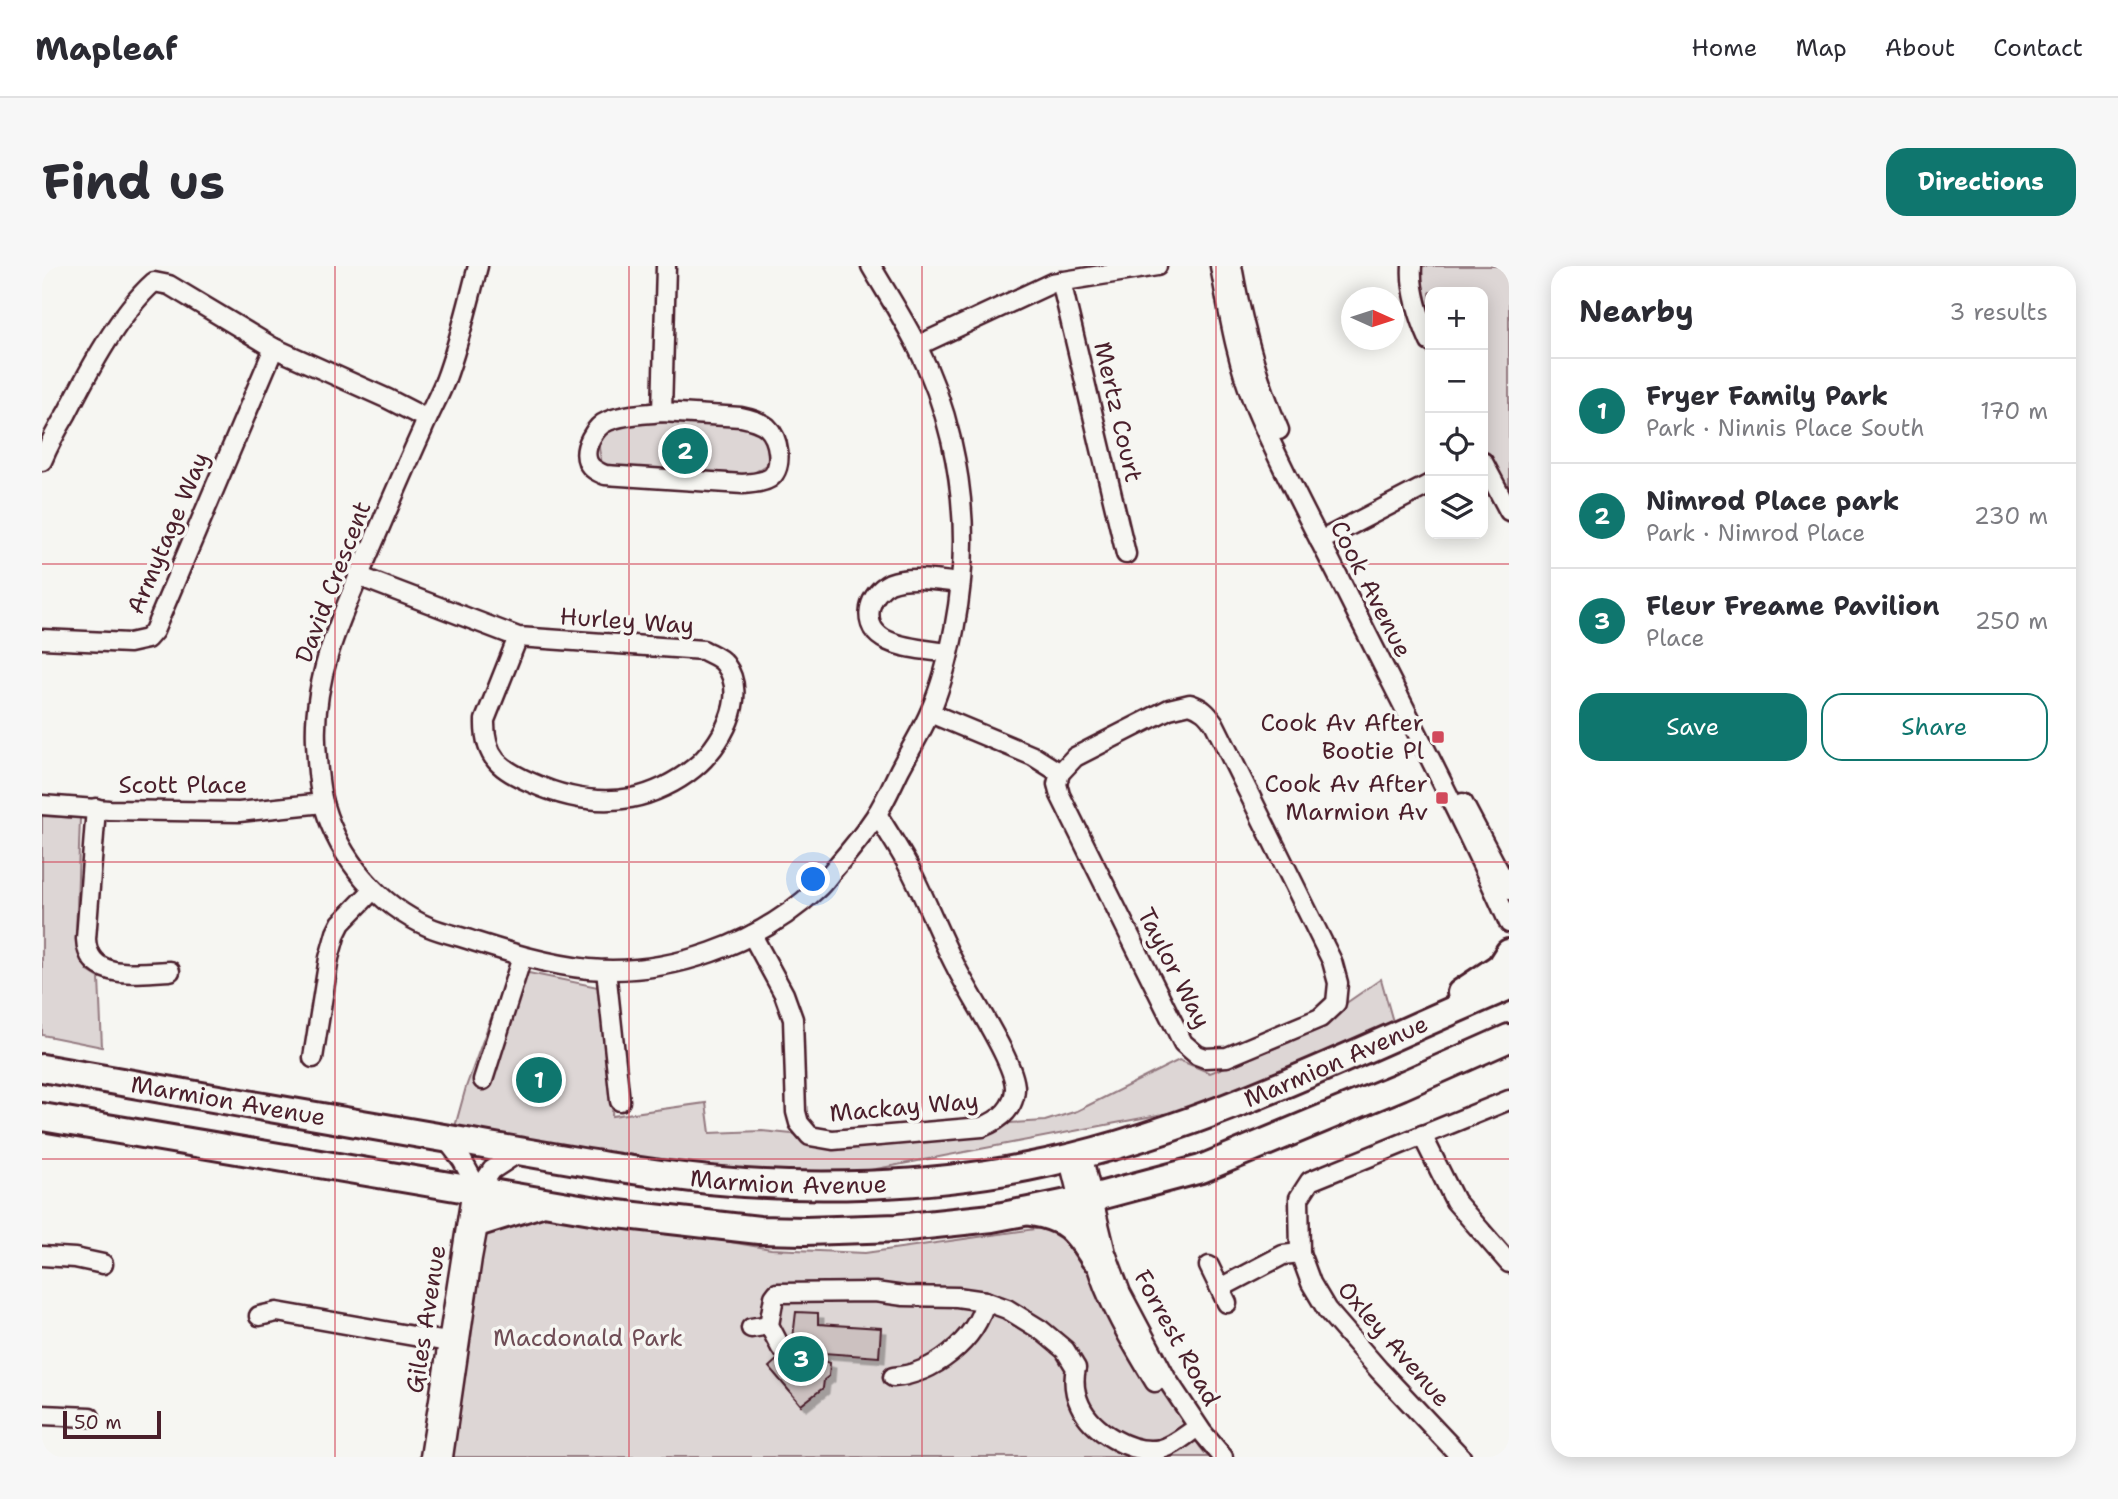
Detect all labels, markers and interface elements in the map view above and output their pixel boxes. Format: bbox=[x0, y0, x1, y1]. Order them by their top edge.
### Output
text: Mapleaf bbox=[35, 26, 178, 71]
text: Home bbox=[1691, 32, 1757, 64]
text: Map bbox=[1795, 32, 1847, 64]
text: About bbox=[1885, 32, 1955, 64]
text: Contact bbox=[1993, 32, 2083, 64]
button: Directions bbox=[1886, 148, 2076, 216]
text: Find us bbox=[42, 149, 225, 215]
north arrow bbox=[1341, 287, 1404, 350]
map controls bbox=[1425, 287, 1488, 539]
button: + bbox=[1425, 287, 1488, 350]
text: Nearby bbox=[1579, 291, 1694, 332]
text: 3 results bbox=[1949, 297, 2048, 327]
street label: Mertz Court bbox=[1086, 339, 1150, 485]
button: − bbox=[1425, 350, 1488, 413]
text: Fryer Family Park bbox=[1646, 378, 1888, 413]
text: 1 bbox=[1597, 396, 1607, 426]
text: 170 m bbox=[1980, 396, 2048, 426]
button: locate bbox=[1425, 413, 1488, 476]
text: Park · Ninnis Place South bbox=[1646, 413, 1925, 443]
pin: 2 bbox=[662, 425, 708, 477]
street label: Armytage Way bbox=[119, 447, 217, 619]
button: layers bbox=[1425, 476, 1488, 539]
text: Nimrod Place park bbox=[1646, 483, 1900, 518]
street label: David Crescent bbox=[287, 497, 379, 667]
text: 2 bbox=[1594, 501, 1610, 531]
text: 230 m bbox=[1974, 501, 2048, 531]
street label: Cook Avenue bbox=[1323, 515, 1419, 663]
text: Park · Nimrod Place bbox=[1646, 518, 1865, 548]
text: Fleur Freame Pavilion bbox=[1646, 588, 1940, 623]
street label: Hurley Way bbox=[559, 600, 695, 642]
text: 3 bbox=[1594, 606, 1610, 636]
text: 250 m bbox=[1975, 606, 2048, 636]
text: Place bbox=[1646, 623, 1705, 653]
button: Save bbox=[1579, 693, 1807, 761]
button: Share bbox=[1821, 693, 2048, 761]
place label: Cook Av After Bootie Pl bbox=[1261, 707, 1425, 767]
marker: Cook Av After Bootie Pl bbox=[1430, 729, 1446, 745]
place label: Cook Av After Marmion Av bbox=[1265, 768, 1428, 828]
street label: Scott Place bbox=[119, 769, 247, 801]
marker: Cook Av After Marmion Av bbox=[1434, 790, 1450, 806]
your location bbox=[796, 862, 830, 896]
street label: Taylor Way bbox=[1130, 902, 1218, 1034]
street label: Marmion Avenue bbox=[1239, 1007, 1433, 1115]
pin: 1 bbox=[516, 1054, 562, 1106]
street label: Marmion Avenue bbox=[128, 1068, 328, 1133]
street label: Mackay Way bbox=[828, 1085, 980, 1129]
street label: Marmion Avenue bbox=[688, 1162, 888, 1202]
street label: Giles Avenue bbox=[398, 1243, 454, 1395]
street label: Forrest Road bbox=[1126, 1264, 1228, 1412]
street label: Oxley Avenue bbox=[1330, 1274, 1458, 1414]
park label: Macdonald Park bbox=[493, 1322, 683, 1354]
pin: 3 bbox=[778, 1333, 824, 1385]
scale bar bbox=[63, 1408, 161, 1440]
text: 50 m bbox=[74, 1410, 122, 1435]

